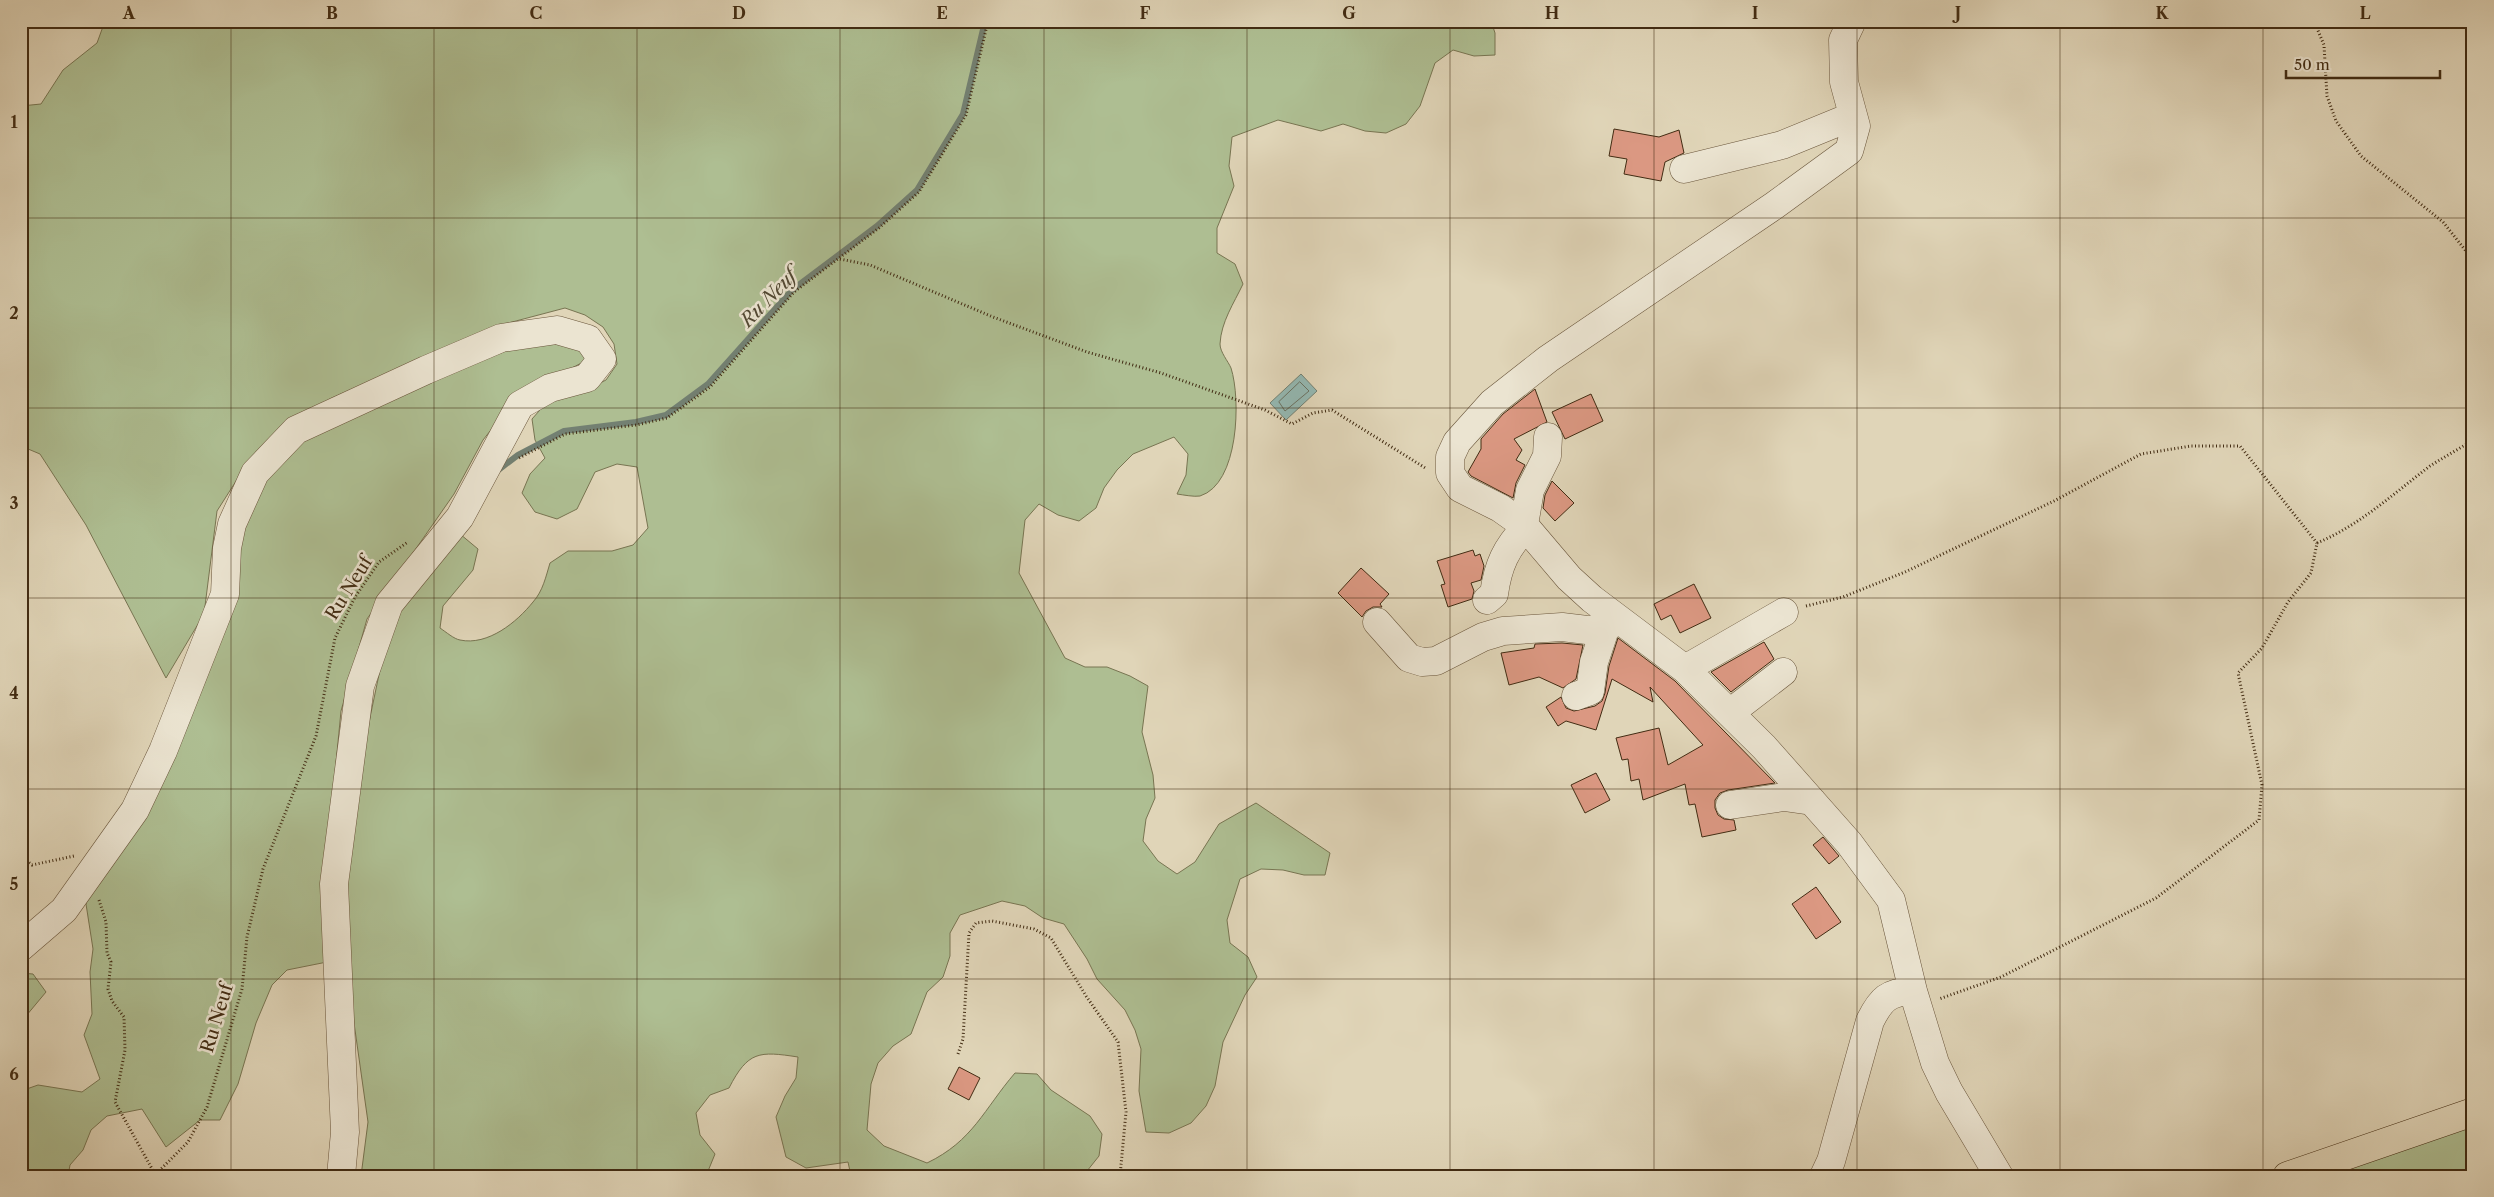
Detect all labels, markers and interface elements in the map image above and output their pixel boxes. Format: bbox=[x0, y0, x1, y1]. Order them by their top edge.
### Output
text: A bbox=[122, 3, 136, 23]
text: B bbox=[326, 3, 338, 23]
text: C bbox=[530, 3, 542, 23]
text: D bbox=[732, 3, 746, 23]
text: E bbox=[936, 3, 948, 23]
text: F bbox=[1140, 3, 1151, 23]
text: G bbox=[1342, 3, 1356, 23]
text: H bbox=[1545, 3, 1559, 23]
text: I bbox=[1752, 3, 1759, 23]
text: J bbox=[1952, 3, 1961, 23]
text: K bbox=[2156, 3, 2170, 23]
text: L bbox=[2359, 3, 2371, 23]
scale bar bbox=[2286, 48, 2440, 80]
text: 50 m bbox=[2294, 55, 2330, 74]
text: 1 bbox=[10, 112, 18, 132]
water label: Ru Neuf bbox=[734, 260, 806, 333]
text: 2 bbox=[9, 303, 19, 323]
text: 3 bbox=[9, 493, 19, 513]
street label: Ru Neuf bbox=[321, 550, 379, 624]
text: 4 bbox=[9, 683, 19, 703]
text: 5 bbox=[10, 874, 19, 894]
street label: Ru Neuf bbox=[196, 978, 239, 1055]
text: 6 bbox=[9, 1064, 19, 1084]

